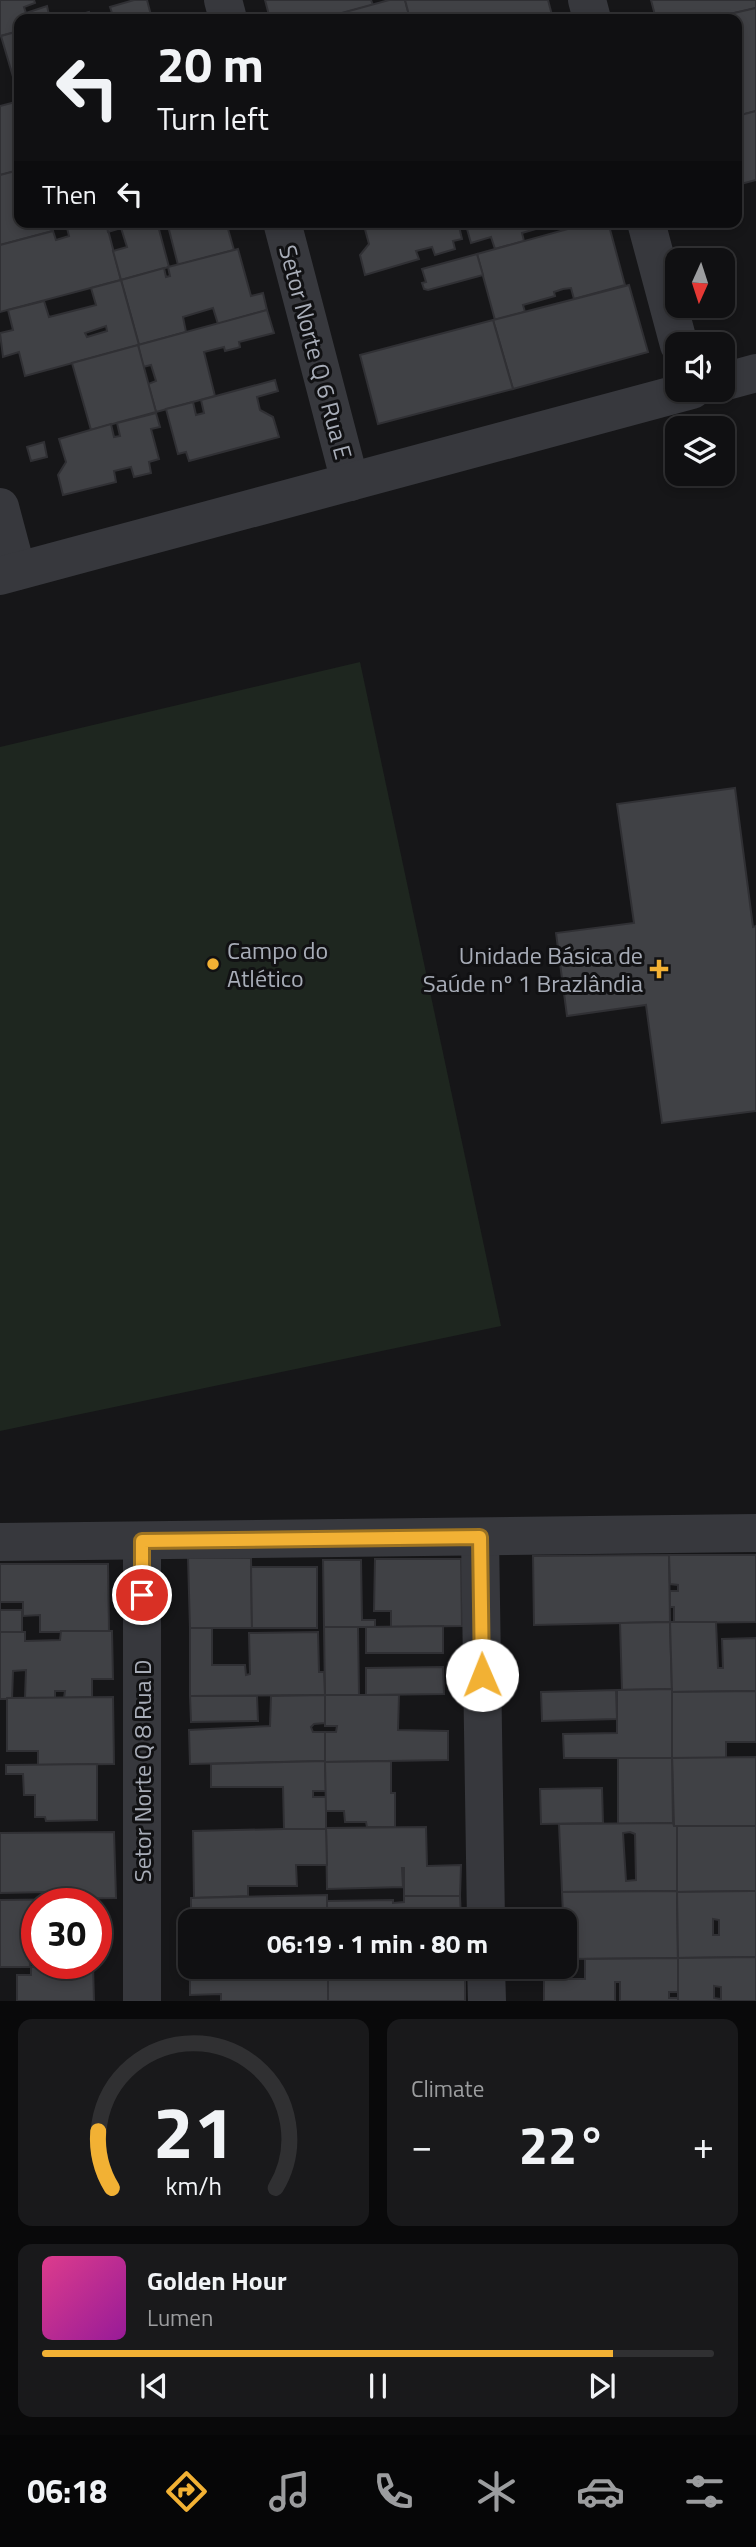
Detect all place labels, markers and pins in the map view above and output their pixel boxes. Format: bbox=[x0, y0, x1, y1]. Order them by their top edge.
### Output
place label: Campo do Atlético bbox=[227, 932, 328, 996]
place label: Unidade Básica de Saúde nº 1 Brazlândia bbox=[423, 937, 643, 1001]
marker: Campo do Atlético bbox=[205, 956, 221, 972]
marker: Unidade Básica de Saúde nº 1 Brazlândia bbox=[649, 959, 669, 979]
pin bbox=[112, 1565, 172, 1625]

